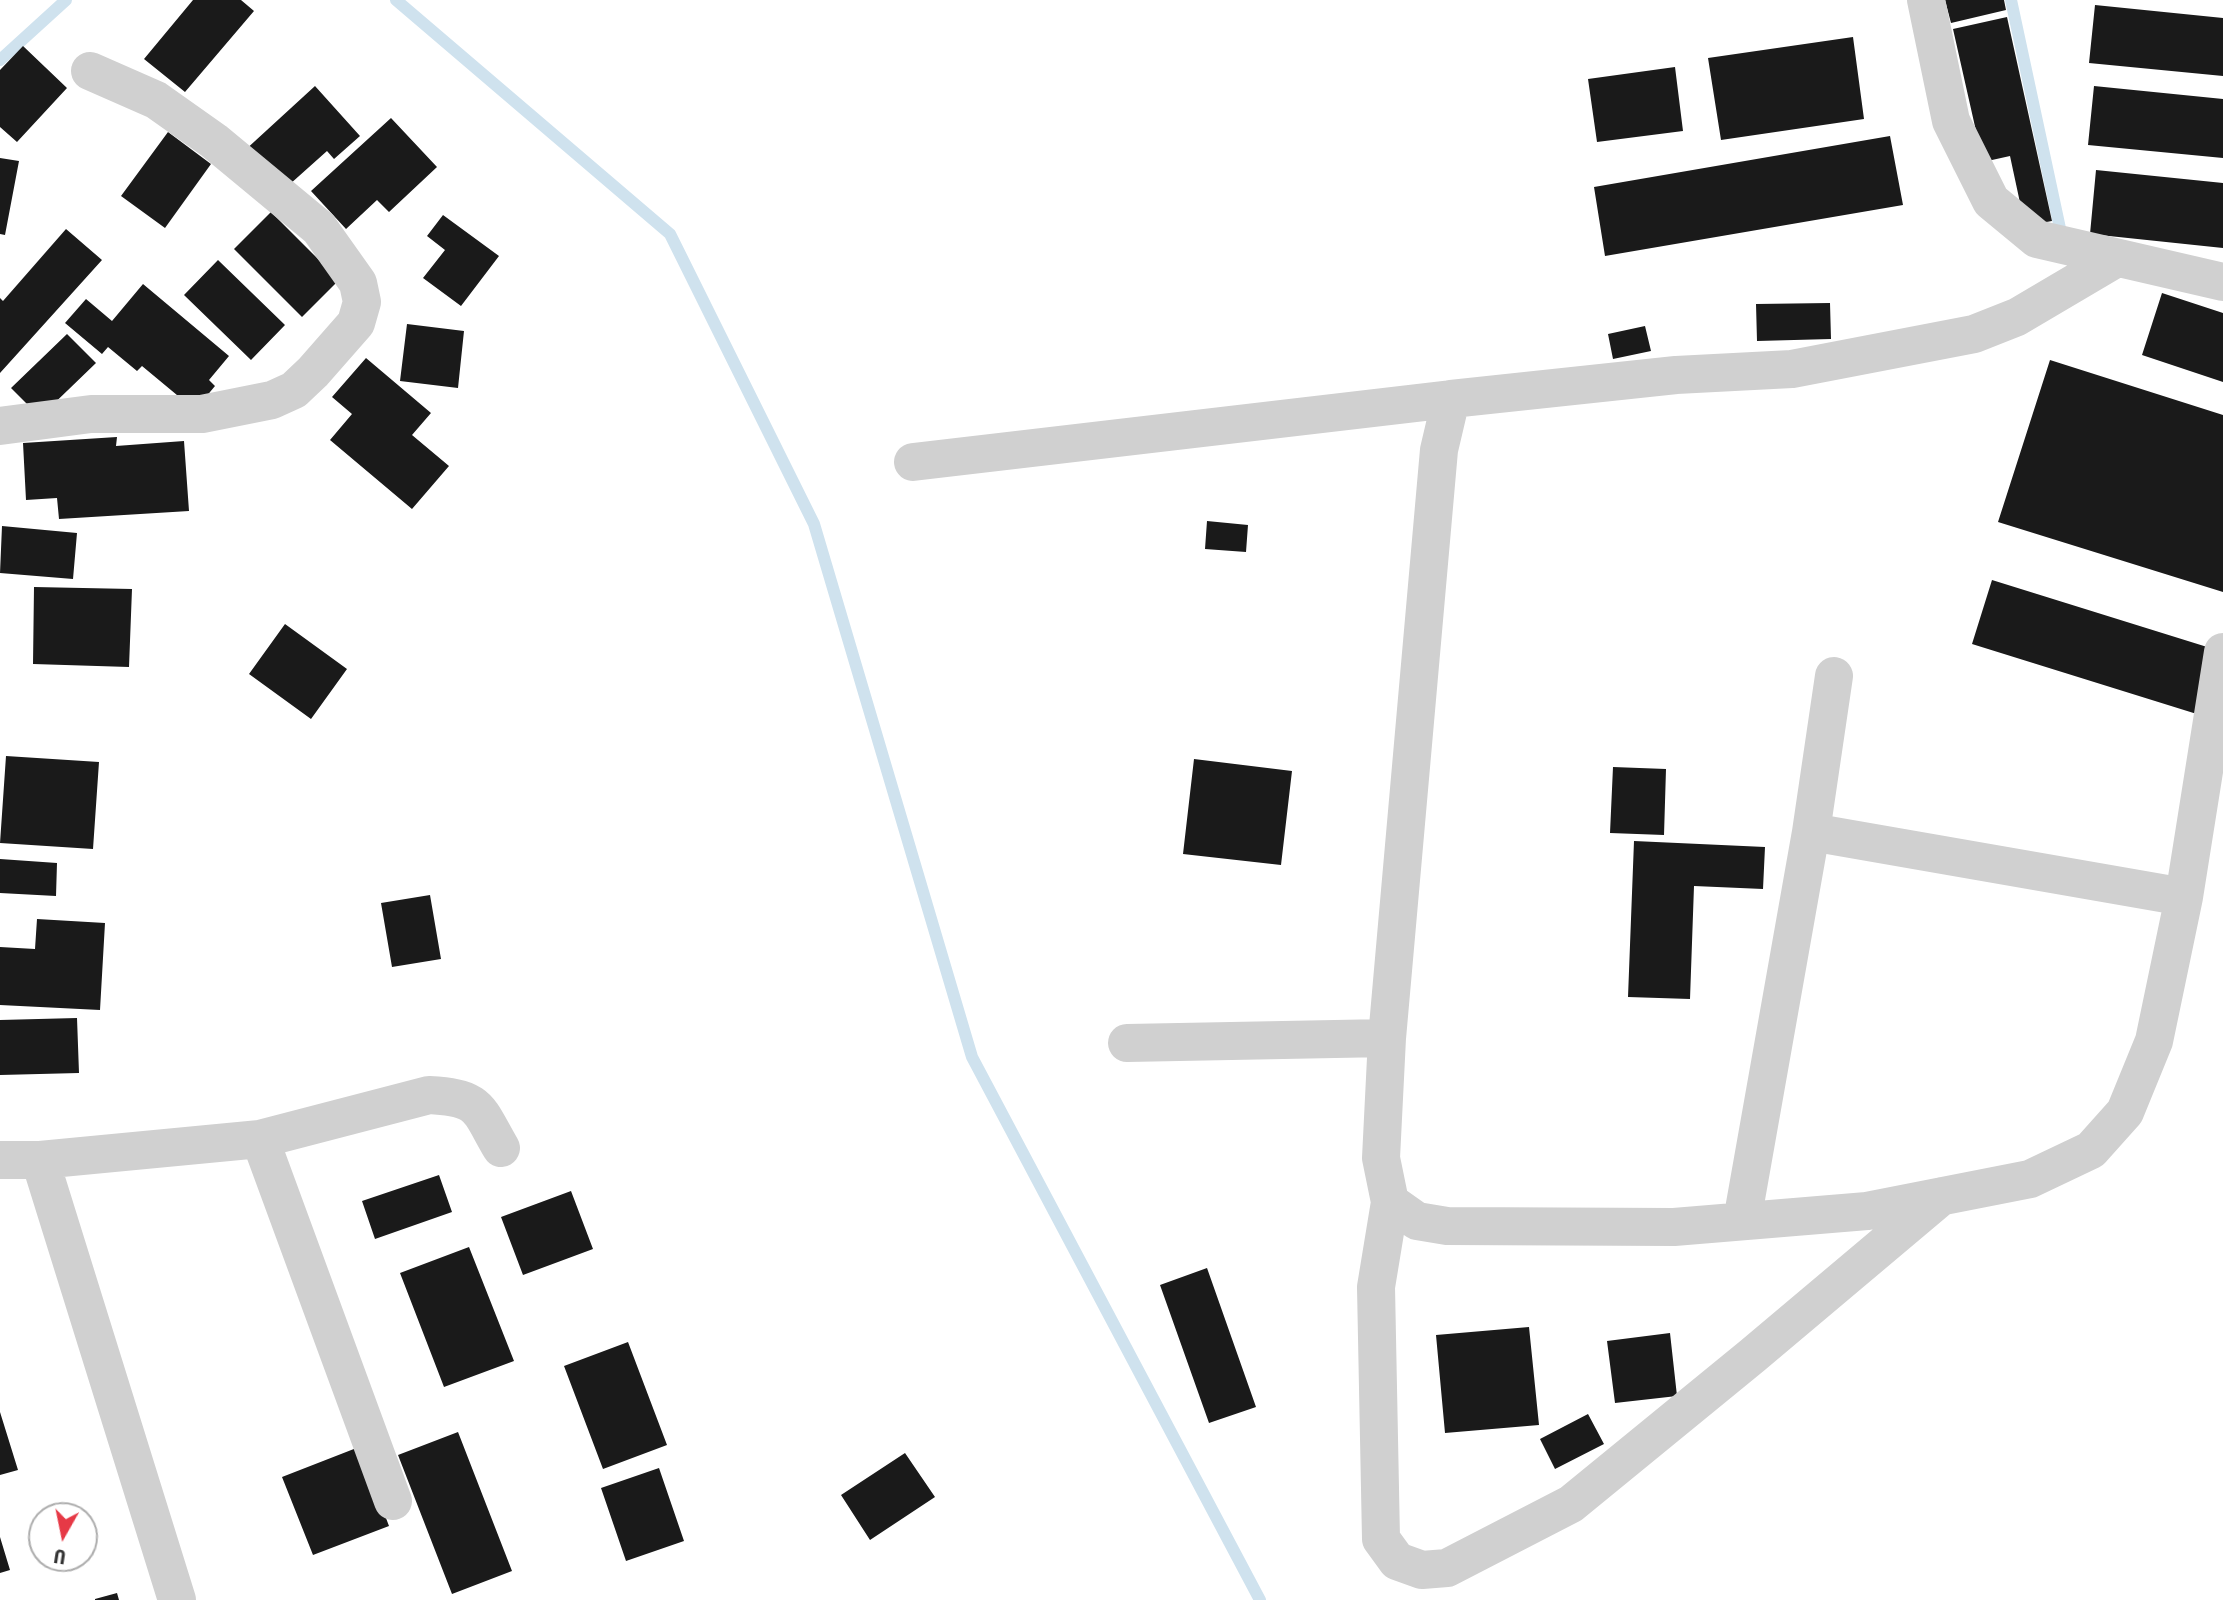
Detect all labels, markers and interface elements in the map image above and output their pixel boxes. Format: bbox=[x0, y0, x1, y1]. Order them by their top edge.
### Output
north arrow bbox=[28, 1502, 98, 1572]
text: U bbox=[53, 1544, 67, 1568]

